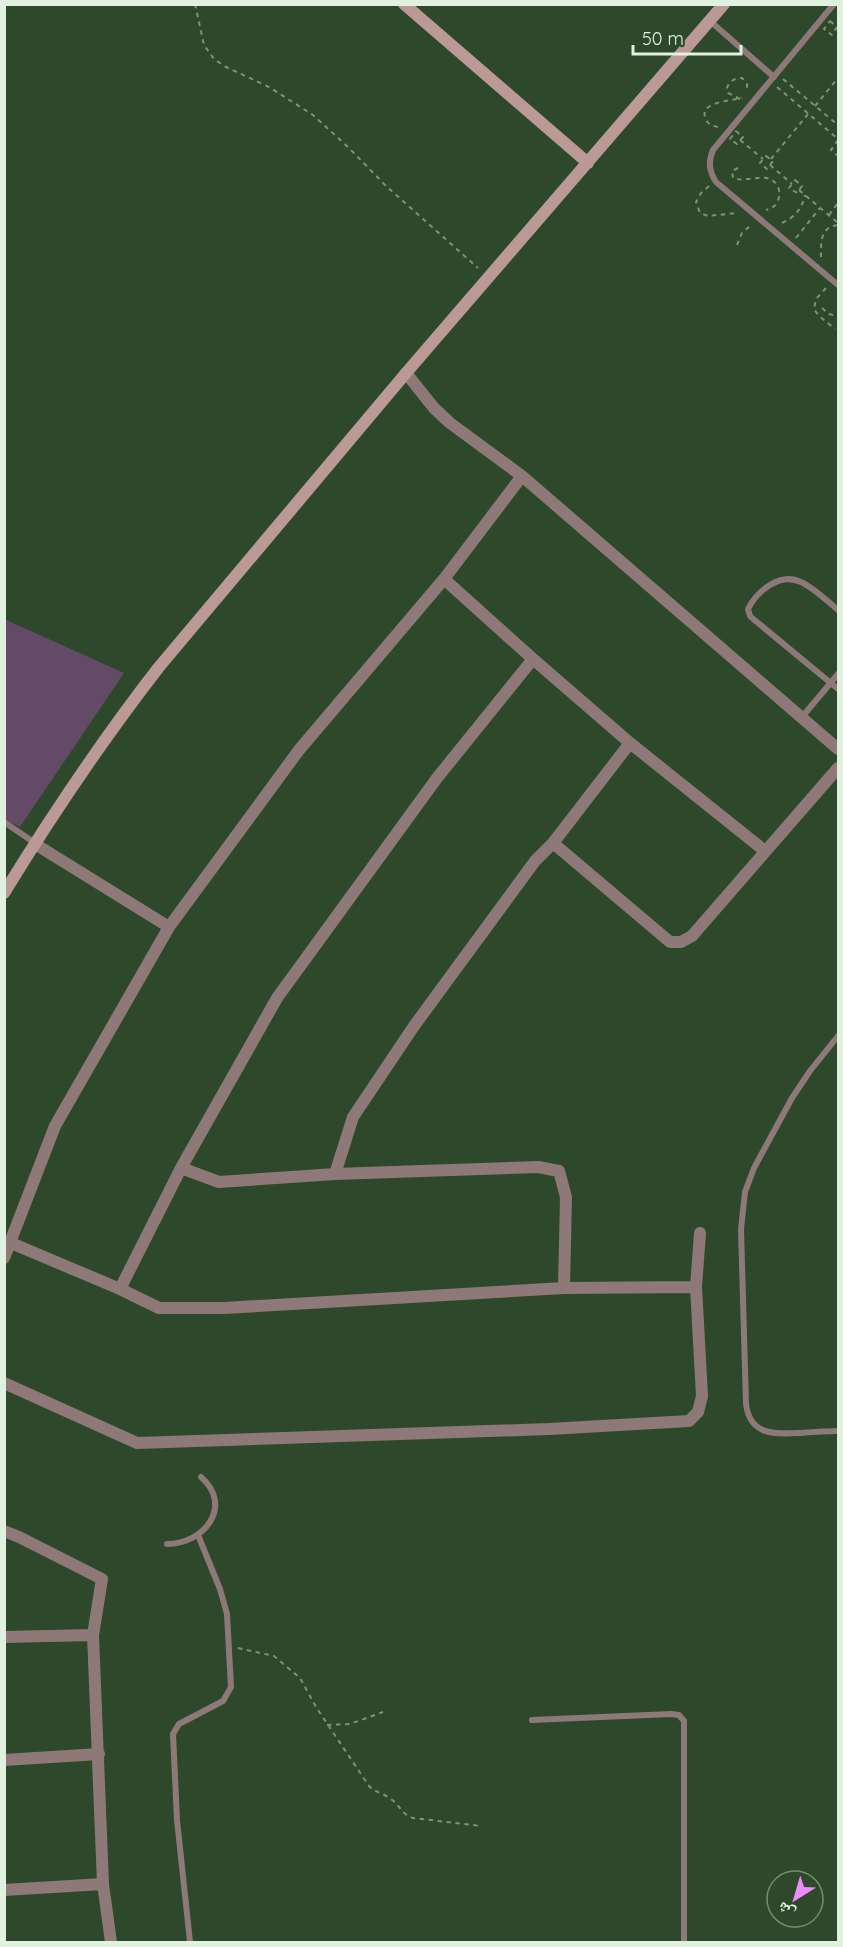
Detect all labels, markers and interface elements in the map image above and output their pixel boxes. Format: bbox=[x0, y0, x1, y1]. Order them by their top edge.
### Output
scale bar bbox=[633, 18, 741, 56]
text: 50 m bbox=[642, 27, 684, 50]
north arrow bbox=[765, 1869, 825, 1929]
text: ش bbox=[773, 1898, 799, 1924]

